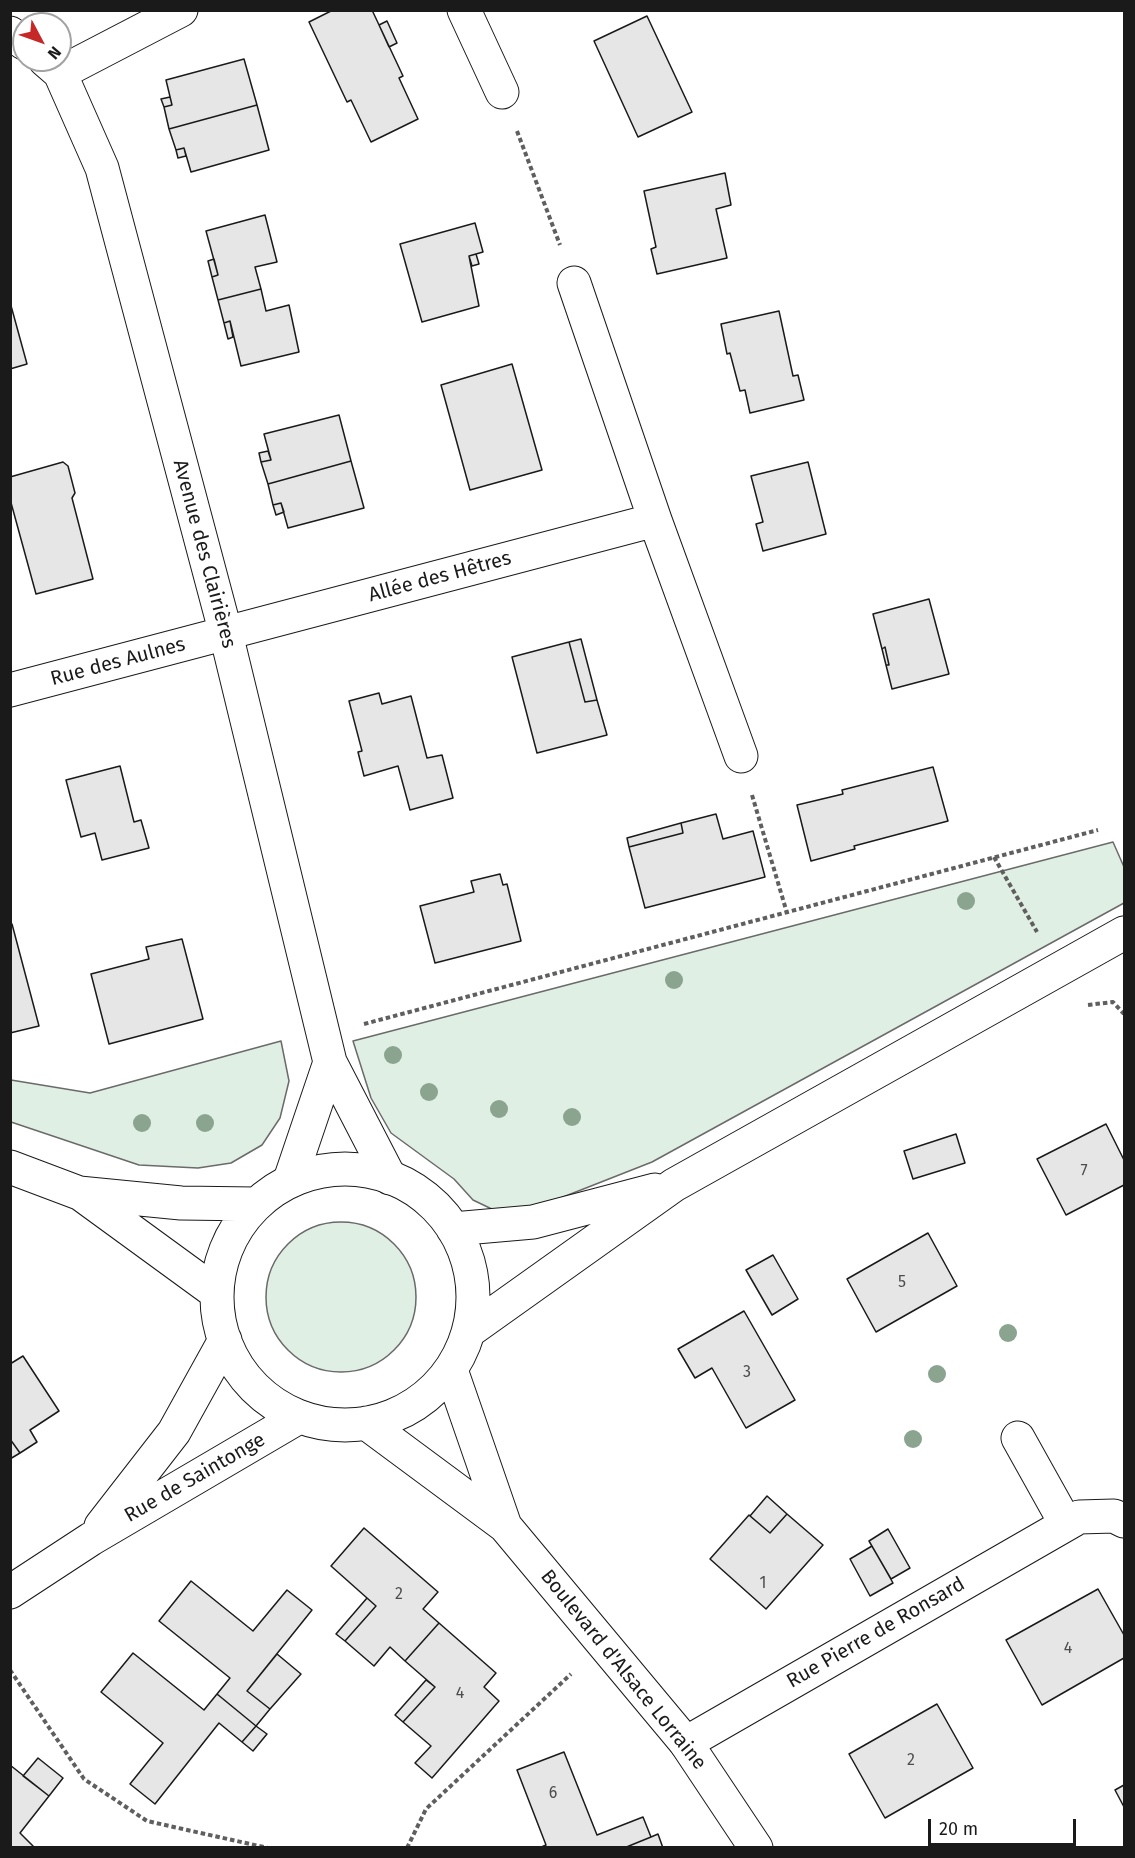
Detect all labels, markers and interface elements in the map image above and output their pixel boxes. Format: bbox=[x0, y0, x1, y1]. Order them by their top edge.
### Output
north arrow bbox=[12, 12, 72, 72]
text: N bbox=[44, 43, 65, 63]
street label: Avenue des Clairières bbox=[167, 457, 241, 651]
street label: Allée des Hêtres bbox=[366, 546, 514, 608]
street label: Rue des Aulnes bbox=[48, 633, 188, 691]
house number: 7 bbox=[1080, 1162, 1088, 1182]
house number: 5 bbox=[898, 1273, 906, 1293]
house number: 3 bbox=[743, 1363, 751, 1383]
street label: Rue de Saintonge bbox=[120, 1428, 270, 1528]
street label: Boulevard d'Alsace Lorraine bbox=[535, 1565, 711, 1775]
street label: Rue Pierre de Ronsard bbox=[783, 1572, 969, 1694]
house number: 1 bbox=[760, 1574, 766, 1594]
house number: 2 bbox=[395, 1585, 403, 1605]
house number: 4 bbox=[1064, 1639, 1072, 1659]
house number: 4 bbox=[456, 1684, 464, 1704]
house number: 2 bbox=[907, 1751, 915, 1771]
house number: 6 bbox=[549, 1784, 557, 1804]
scale bar bbox=[931, 1807, 1080, 1845]
text: 20 m bbox=[939, 1818, 978, 1840]

